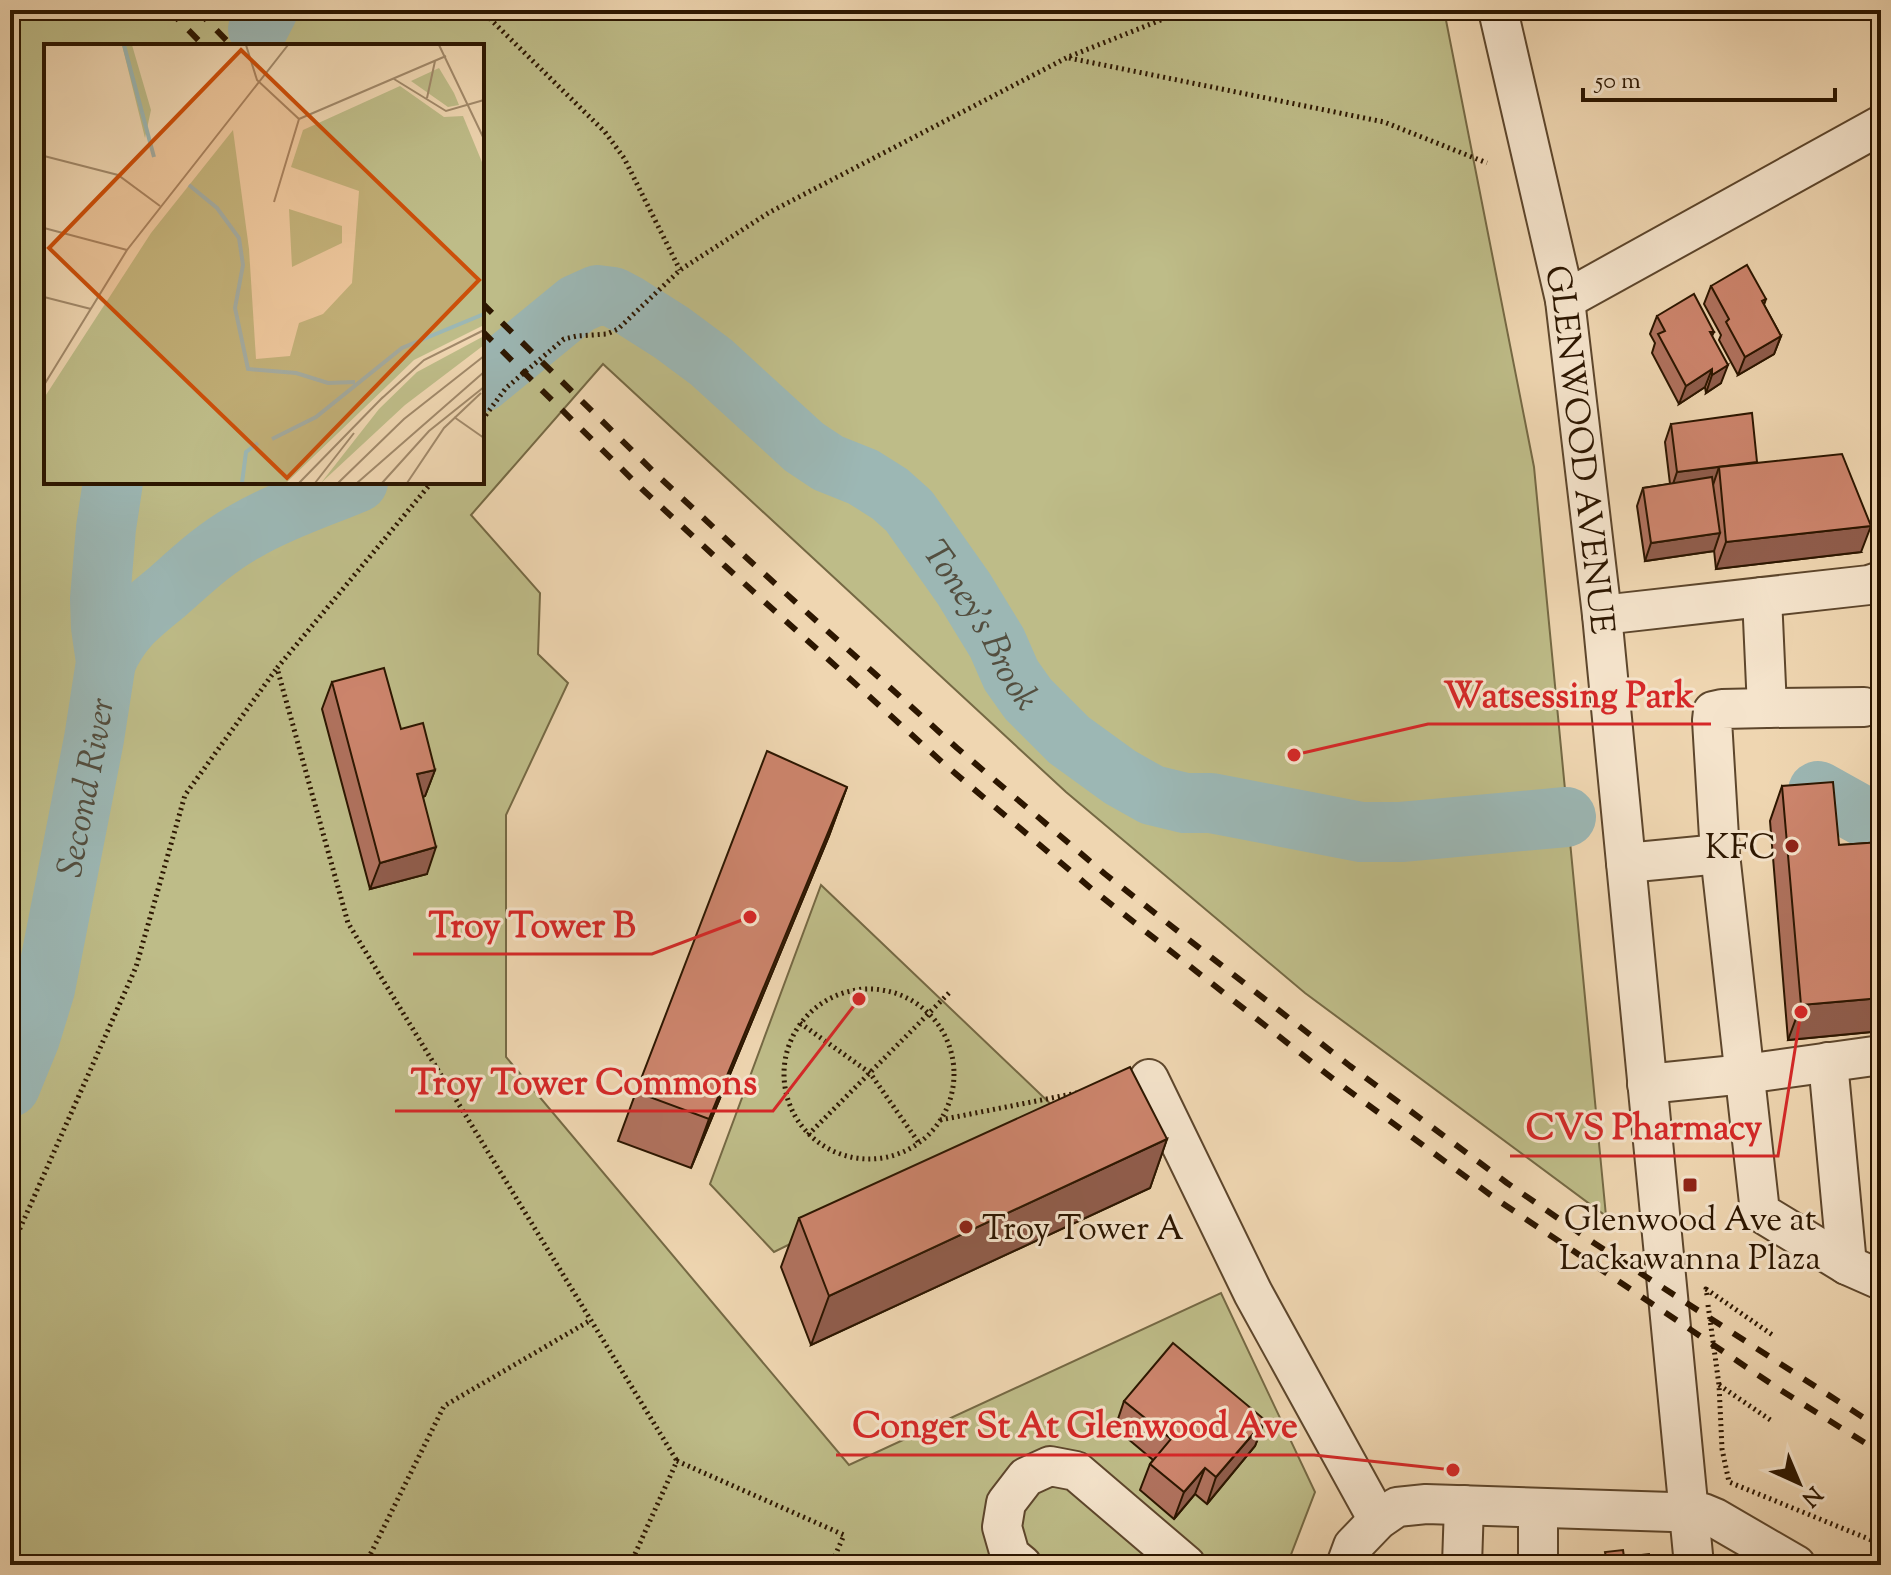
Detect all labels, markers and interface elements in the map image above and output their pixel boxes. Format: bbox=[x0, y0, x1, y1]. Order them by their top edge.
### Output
inset map bbox=[44, 44, 484, 484]
scale bar bbox=[1583, 52, 1835, 102]
text: 50 m bbox=[1593, 65, 1641, 99]
street label: GLENWOOD AVENUE bbox=[1530, 261, 1625, 637]
water label: Toney's Brook bbox=[907, 531, 1050, 723]
callout: Watsessing Park bbox=[1428, 664, 1711, 724]
text: Watsessing Park bbox=[1444, 672, 1695, 724]
water label: Second River bbox=[46, 694, 130, 882]
place label: KFC bbox=[1705, 825, 1776, 874]
marker: KFC bbox=[1783, 837, 1801, 855]
callout: Troy Tower B bbox=[413, 894, 652, 954]
text: Troy Tower B bbox=[428, 902, 636, 954]
callout: Troy Tower Commons bbox=[395, 1051, 773, 1111]
text: Troy Tower Commons bbox=[411, 1059, 757, 1111]
callout: CVS Pharmacy bbox=[1510, 1096, 1778, 1156]
text: CVS Pharmacy bbox=[1526, 1104, 1762, 1156]
marker: Glenwood Ave at Lackawanna Plaza bbox=[1681, 1176, 1699, 1194]
place label: Glenwood Ave at Lackawanna Plaza bbox=[1559, 1197, 1821, 1285]
place label: Troy Tower A bbox=[982, 1206, 1184, 1255]
marker: Troy Tower A bbox=[957, 1218, 975, 1236]
callout: Conger St At Glenwood Ave bbox=[836, 1395, 1314, 1455]
text: Conger St At Glenwood Ave bbox=[852, 1402, 1298, 1454]
north arrow bbox=[1759, 1443, 1839, 1523]
text: N bbox=[1793, 1478, 1828, 1513]

